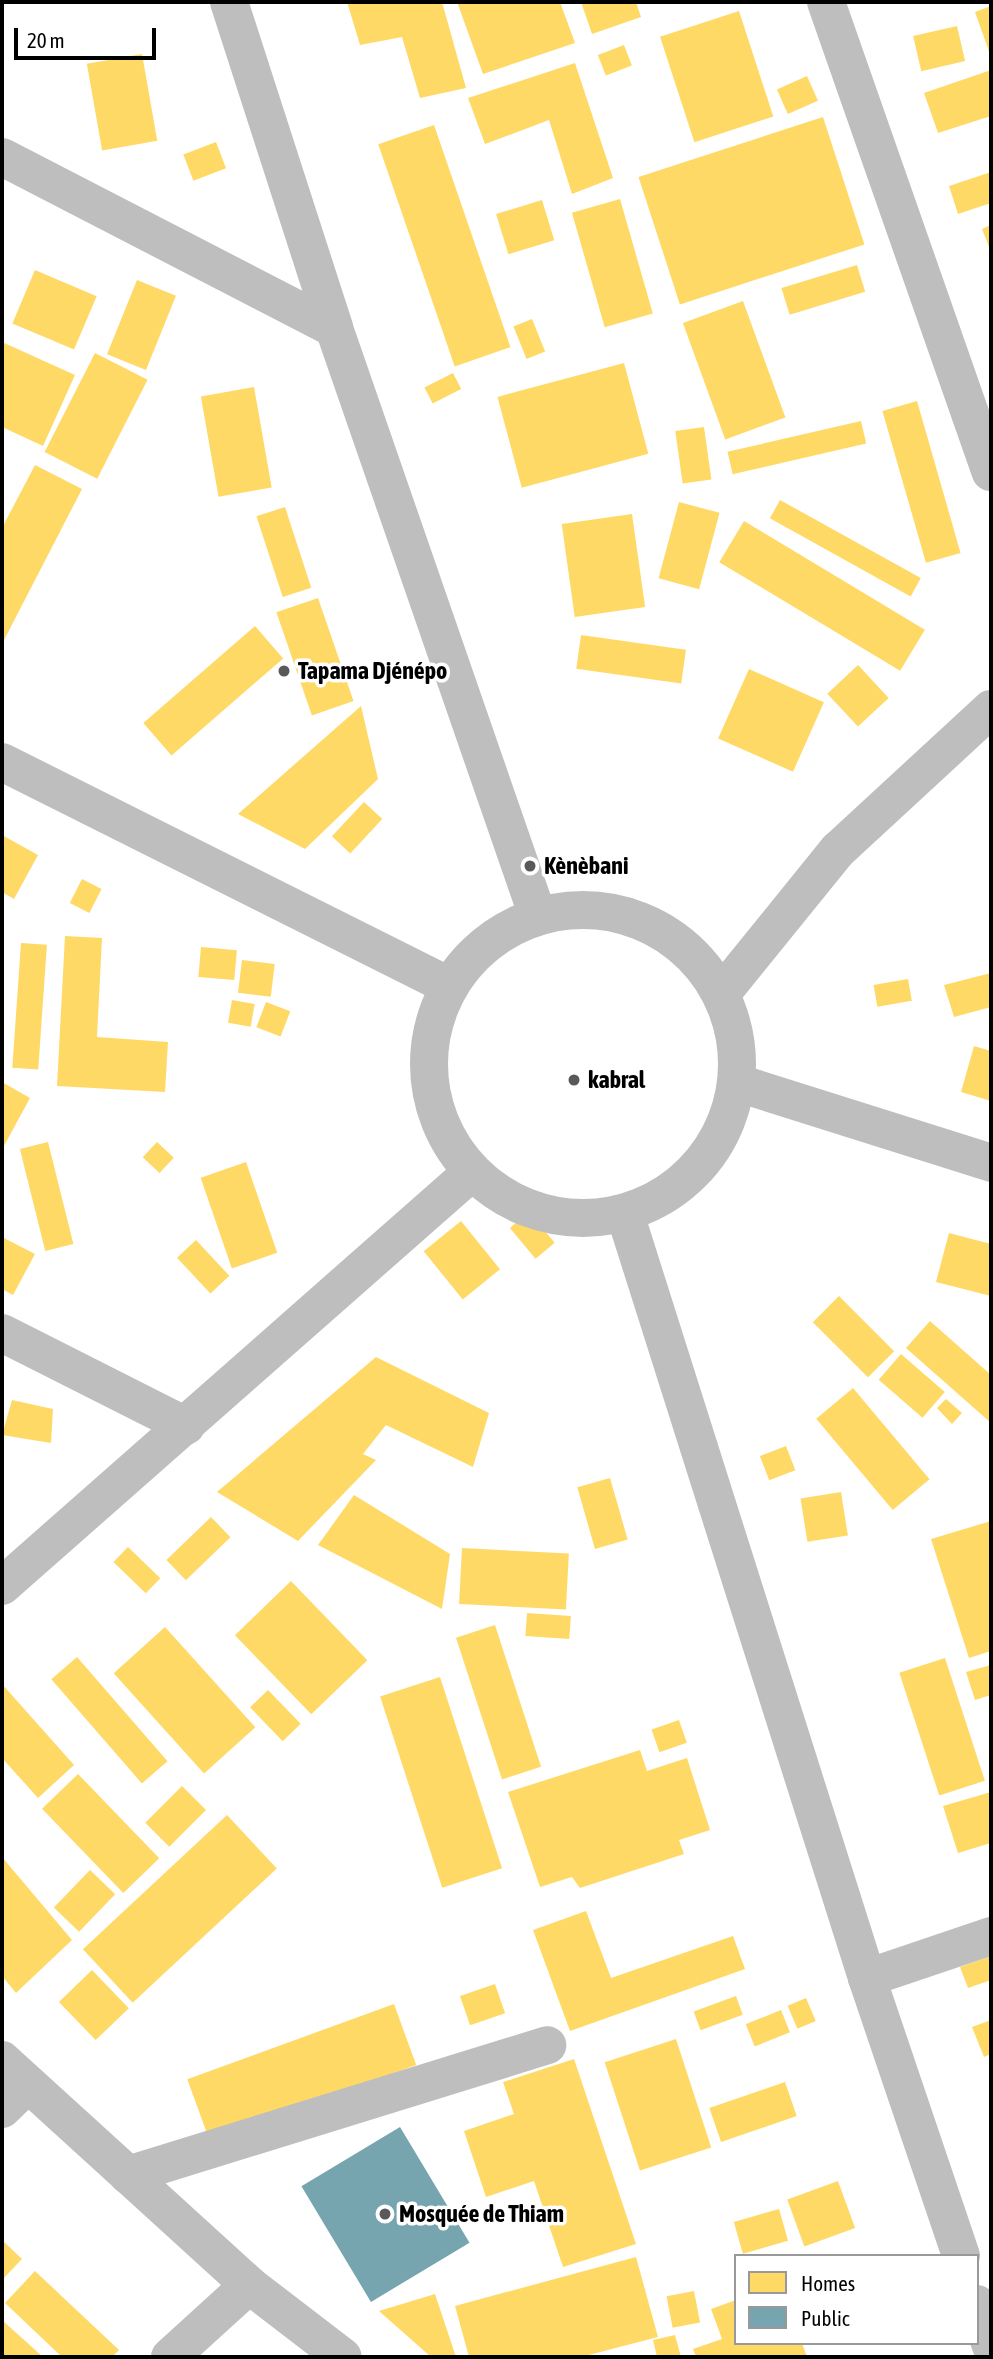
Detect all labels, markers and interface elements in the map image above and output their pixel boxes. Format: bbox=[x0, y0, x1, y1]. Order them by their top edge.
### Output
scale bar bbox=[18, 14, 159, 58]
text: 20 m bbox=[27, 28, 65, 52]
place label: Tapama Djénépo bbox=[298, 657, 447, 685]
marker: Tapama Djénépo bbox=[276, 663, 292, 679]
place label: Kènèbani bbox=[544, 852, 628, 880]
marker: Kènèbani bbox=[522, 858, 538, 874]
place label: kabral bbox=[588, 1066, 645, 1094]
marker: kabral bbox=[566, 1072, 582, 1088]
place label: Mosquée de Thiam bbox=[399, 2200, 564, 2228]
marker: Mosquée de Thiam bbox=[377, 2206, 393, 2222]
legend bbox=[734, 2254, 979, 2345]
text: Homes bbox=[801, 2271, 855, 2295]
text: Public bbox=[801, 2306, 850, 2330]

